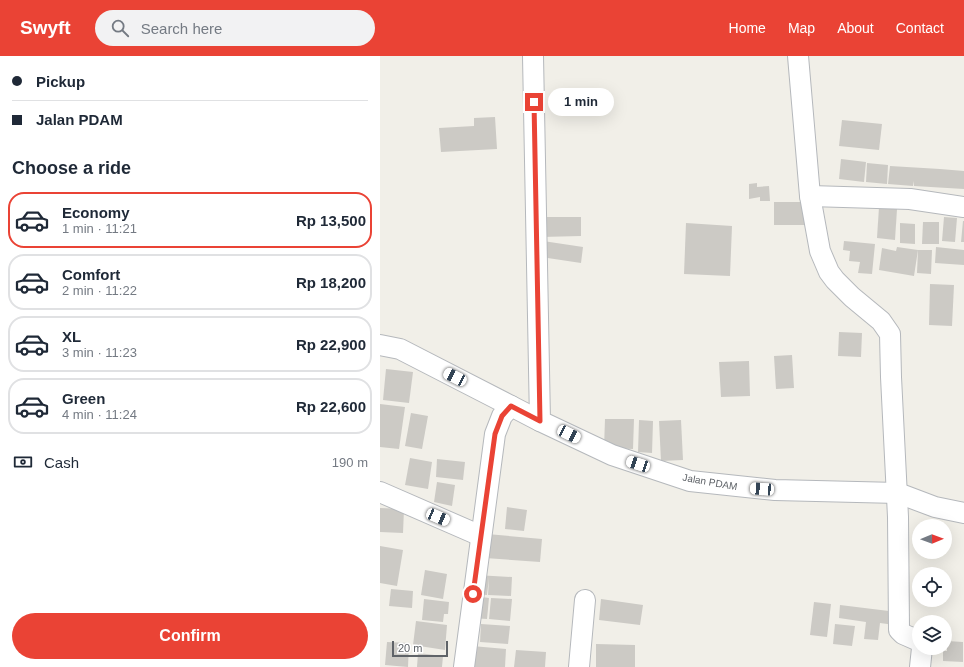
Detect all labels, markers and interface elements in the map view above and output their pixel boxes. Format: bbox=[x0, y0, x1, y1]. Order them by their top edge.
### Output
search box bbox=[95, 10, 375, 46]
text: Swyft bbox=[20, 17, 71, 38]
icon: search bbox=[109, 17, 131, 39]
text: Search here bbox=[141, 20, 222, 37]
text: Home bbox=[729, 20, 766, 36]
text: Map bbox=[788, 20, 815, 36]
text: About bbox=[837, 20, 874, 36]
text: Contact bbox=[896, 20, 944, 36]
text: Pickup bbox=[36, 73, 85, 90]
callout: 1 min bbox=[548, 88, 614, 116]
route end bbox=[525, 93, 543, 111]
text: 1 min bbox=[564, 94, 598, 109]
text: Jalan PDAM bbox=[36, 111, 123, 128]
text: Choose a ride bbox=[12, 158, 131, 178]
icon: car bbox=[14, 202, 50, 238]
text: Economy bbox=[62, 204, 130, 221]
text: Rp 13,500 bbox=[296, 212, 366, 229]
text: 1 min · 11:21 bbox=[62, 221, 137, 236]
icon: car bbox=[14, 264, 50, 300]
text: Comfort bbox=[62, 266, 120, 283]
text: Rp 18,200 bbox=[296, 274, 366, 291]
text: 2 min · 11:22 bbox=[62, 283, 137, 298]
icon: car bbox=[14, 326, 50, 362]
text: XL bbox=[62, 328, 81, 345]
text: Rp 22,900 bbox=[296, 336, 366, 353]
text: 3 min · 11:23 bbox=[62, 345, 137, 360]
car bbox=[442, 366, 468, 388]
icon: car bbox=[14, 388, 50, 424]
text: Green bbox=[62, 390, 105, 407]
text: Rp 22,600 bbox=[296, 398, 366, 415]
text: 4 min · 11:24 bbox=[62, 407, 137, 422]
car bbox=[556, 423, 582, 445]
icon: cash bbox=[12, 451, 34, 473]
text: Cash bbox=[44, 454, 79, 471]
text: 190 m bbox=[332, 455, 368, 470]
car bbox=[625, 455, 651, 473]
street label: Jalan PDAM bbox=[682, 472, 738, 492]
car bbox=[750, 482, 774, 496]
car bbox=[425, 507, 451, 527]
north arrow bbox=[912, 519, 952, 559]
map controls bbox=[912, 519, 952, 655]
button: locate bbox=[912, 567, 952, 607]
route start bbox=[464, 585, 482, 603]
button: Confirm bbox=[12, 613, 368, 659]
button: layers bbox=[912, 615, 952, 655]
scale bar bbox=[392, 639, 448, 658]
text: 20 m bbox=[398, 642, 422, 654]

